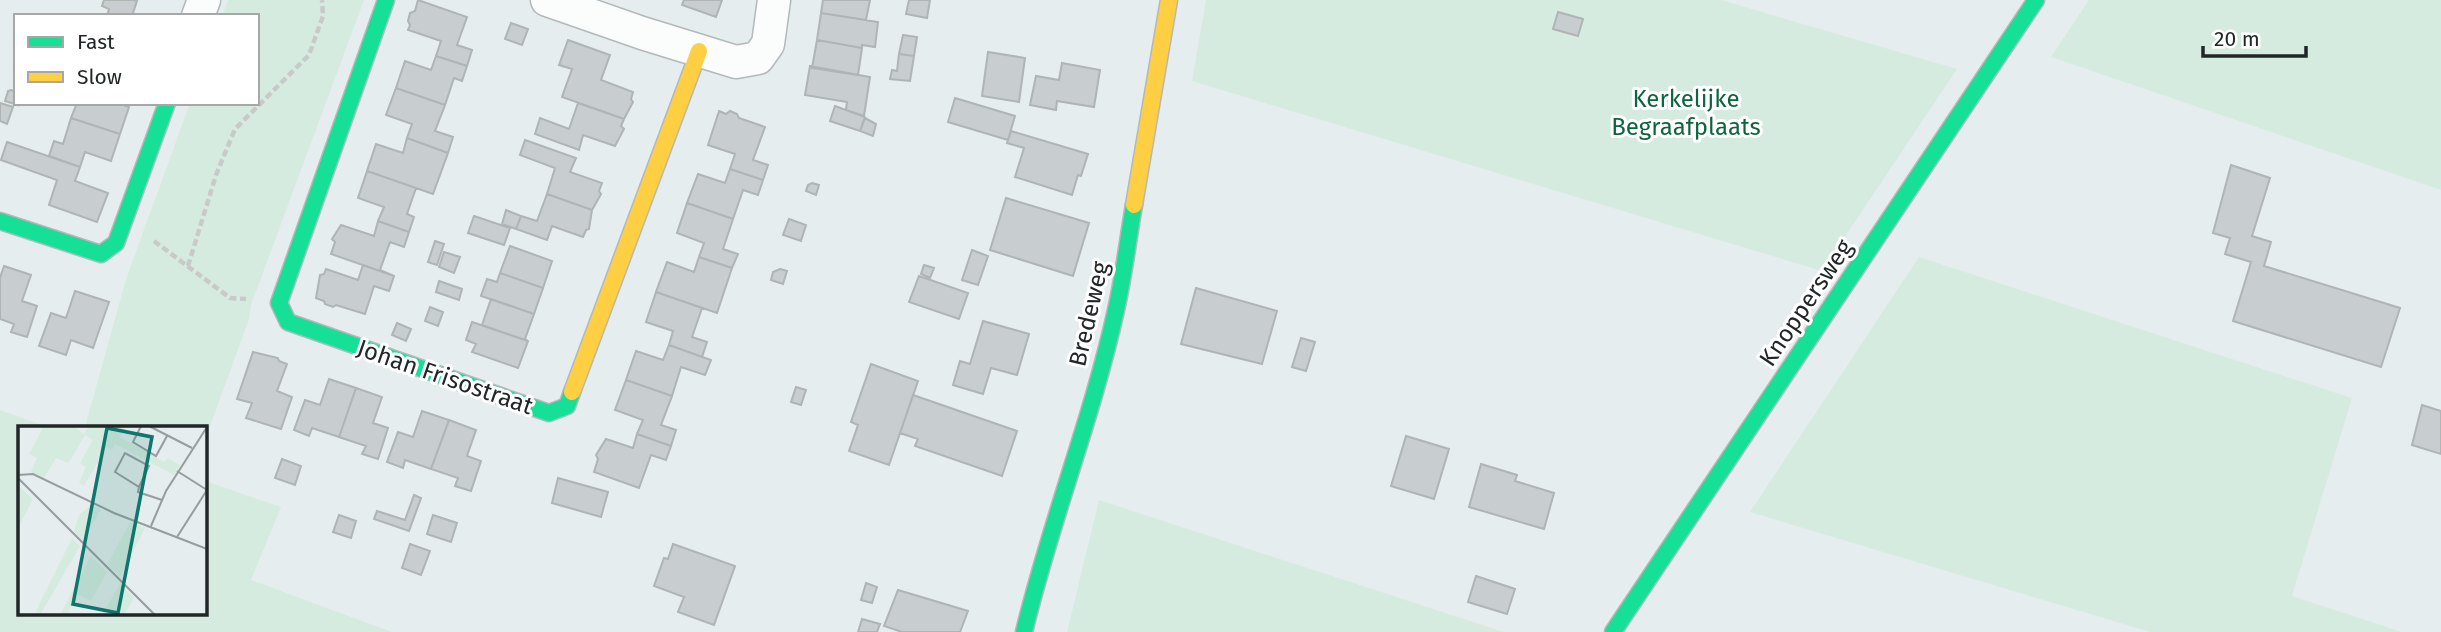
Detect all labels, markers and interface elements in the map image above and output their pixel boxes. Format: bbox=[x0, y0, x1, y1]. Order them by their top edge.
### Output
legend bbox=[14, 14, 259, 105]
scale bar bbox=[2203, 14, 2306, 58]
text: 20 m bbox=[2214, 26, 2260, 52]
text: Fast bbox=[77, 29, 115, 55]
text: Slow bbox=[77, 64, 122, 90]
park label: Kerkelijke Begraafplaats bbox=[1611, 85, 1761, 141]
street label: Knoppersweg bbox=[1753, 234, 1859, 372]
street label: Bredeweg bbox=[1063, 259, 1115, 369]
street label: Johan Frisostraat bbox=[353, 334, 537, 420]
inset map bbox=[18, 426, 206, 614]

